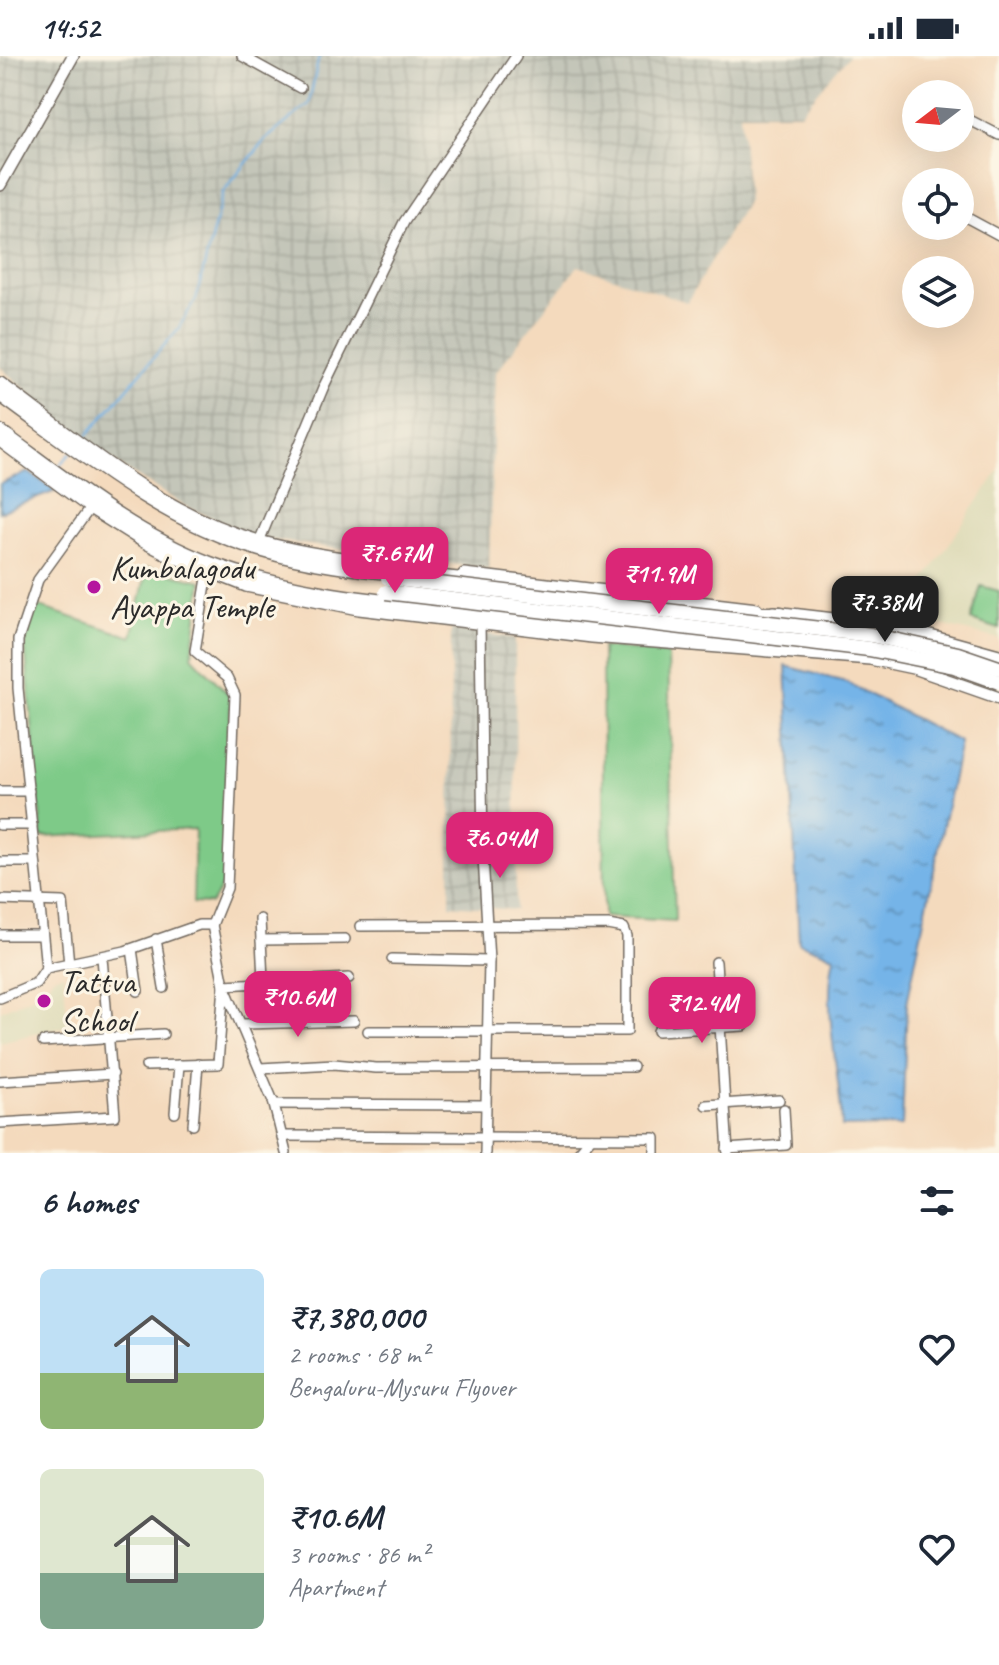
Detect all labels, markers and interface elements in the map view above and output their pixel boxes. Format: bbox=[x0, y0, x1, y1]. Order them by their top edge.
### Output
text: 14:52 bbox=[40, 9, 99, 47]
north arrow bbox=[902, 80, 974, 152]
map controls bbox=[902, 80, 974, 328]
button: locate bbox=[902, 168, 974, 240]
button: layers bbox=[902, 256, 974, 328]
pin: ₹7.67M bbox=[330, 527, 460, 595]
text: ₹7.67M bbox=[359, 536, 431, 569]
place label: Kumbalagodu Ayappa Temple bbox=[110, 546, 277, 628]
pin: ₹11.9M bbox=[594, 548, 724, 616]
text: ₹11.9M bbox=[624, 557, 694, 590]
pin: ₹7.38M bbox=[820, 576, 950, 644]
marker: Kumbalagodu Ayappa Temple bbox=[85, 578, 103, 596]
text: ₹7.38M bbox=[850, 585, 920, 618]
pin: ₹6.04M bbox=[435, 812, 565, 880]
text: ₹6.04M bbox=[464, 821, 536, 854]
place label: Tattva School bbox=[60, 960, 139, 1042]
pin: ₹10.6M bbox=[233, 971, 363, 1039]
pin: ₹12.4M bbox=[637, 977, 767, 1045]
text: ₹10.6M bbox=[262, 980, 334, 1013]
text: ₹12.4M bbox=[667, 986, 737, 1019]
marker: Tattva School bbox=[35, 992, 53, 1010]
icon: filters bbox=[915, 1179, 959, 1223]
text: 6 homes bbox=[40, 1180, 137, 1223]
text: ₹7,380,000 bbox=[288, 1295, 424, 1338]
icon: home bbox=[104, 1301, 200, 1397]
icon: heart bbox=[915, 1327, 959, 1371]
text: 2 rooms · 68 m² bbox=[288, 1338, 429, 1371]
text: Bengaluru-Mysuru Flyover bbox=[288, 1371, 515, 1404]
text: ₹10.6M bbox=[288, 1495, 381, 1538]
icon: home bbox=[104, 1501, 200, 1597]
icon: heart bbox=[915, 1527, 959, 1571]
text: 3 rooms · 86 m² bbox=[288, 1538, 429, 1571]
text: Apartment bbox=[288, 1571, 384, 1604]

